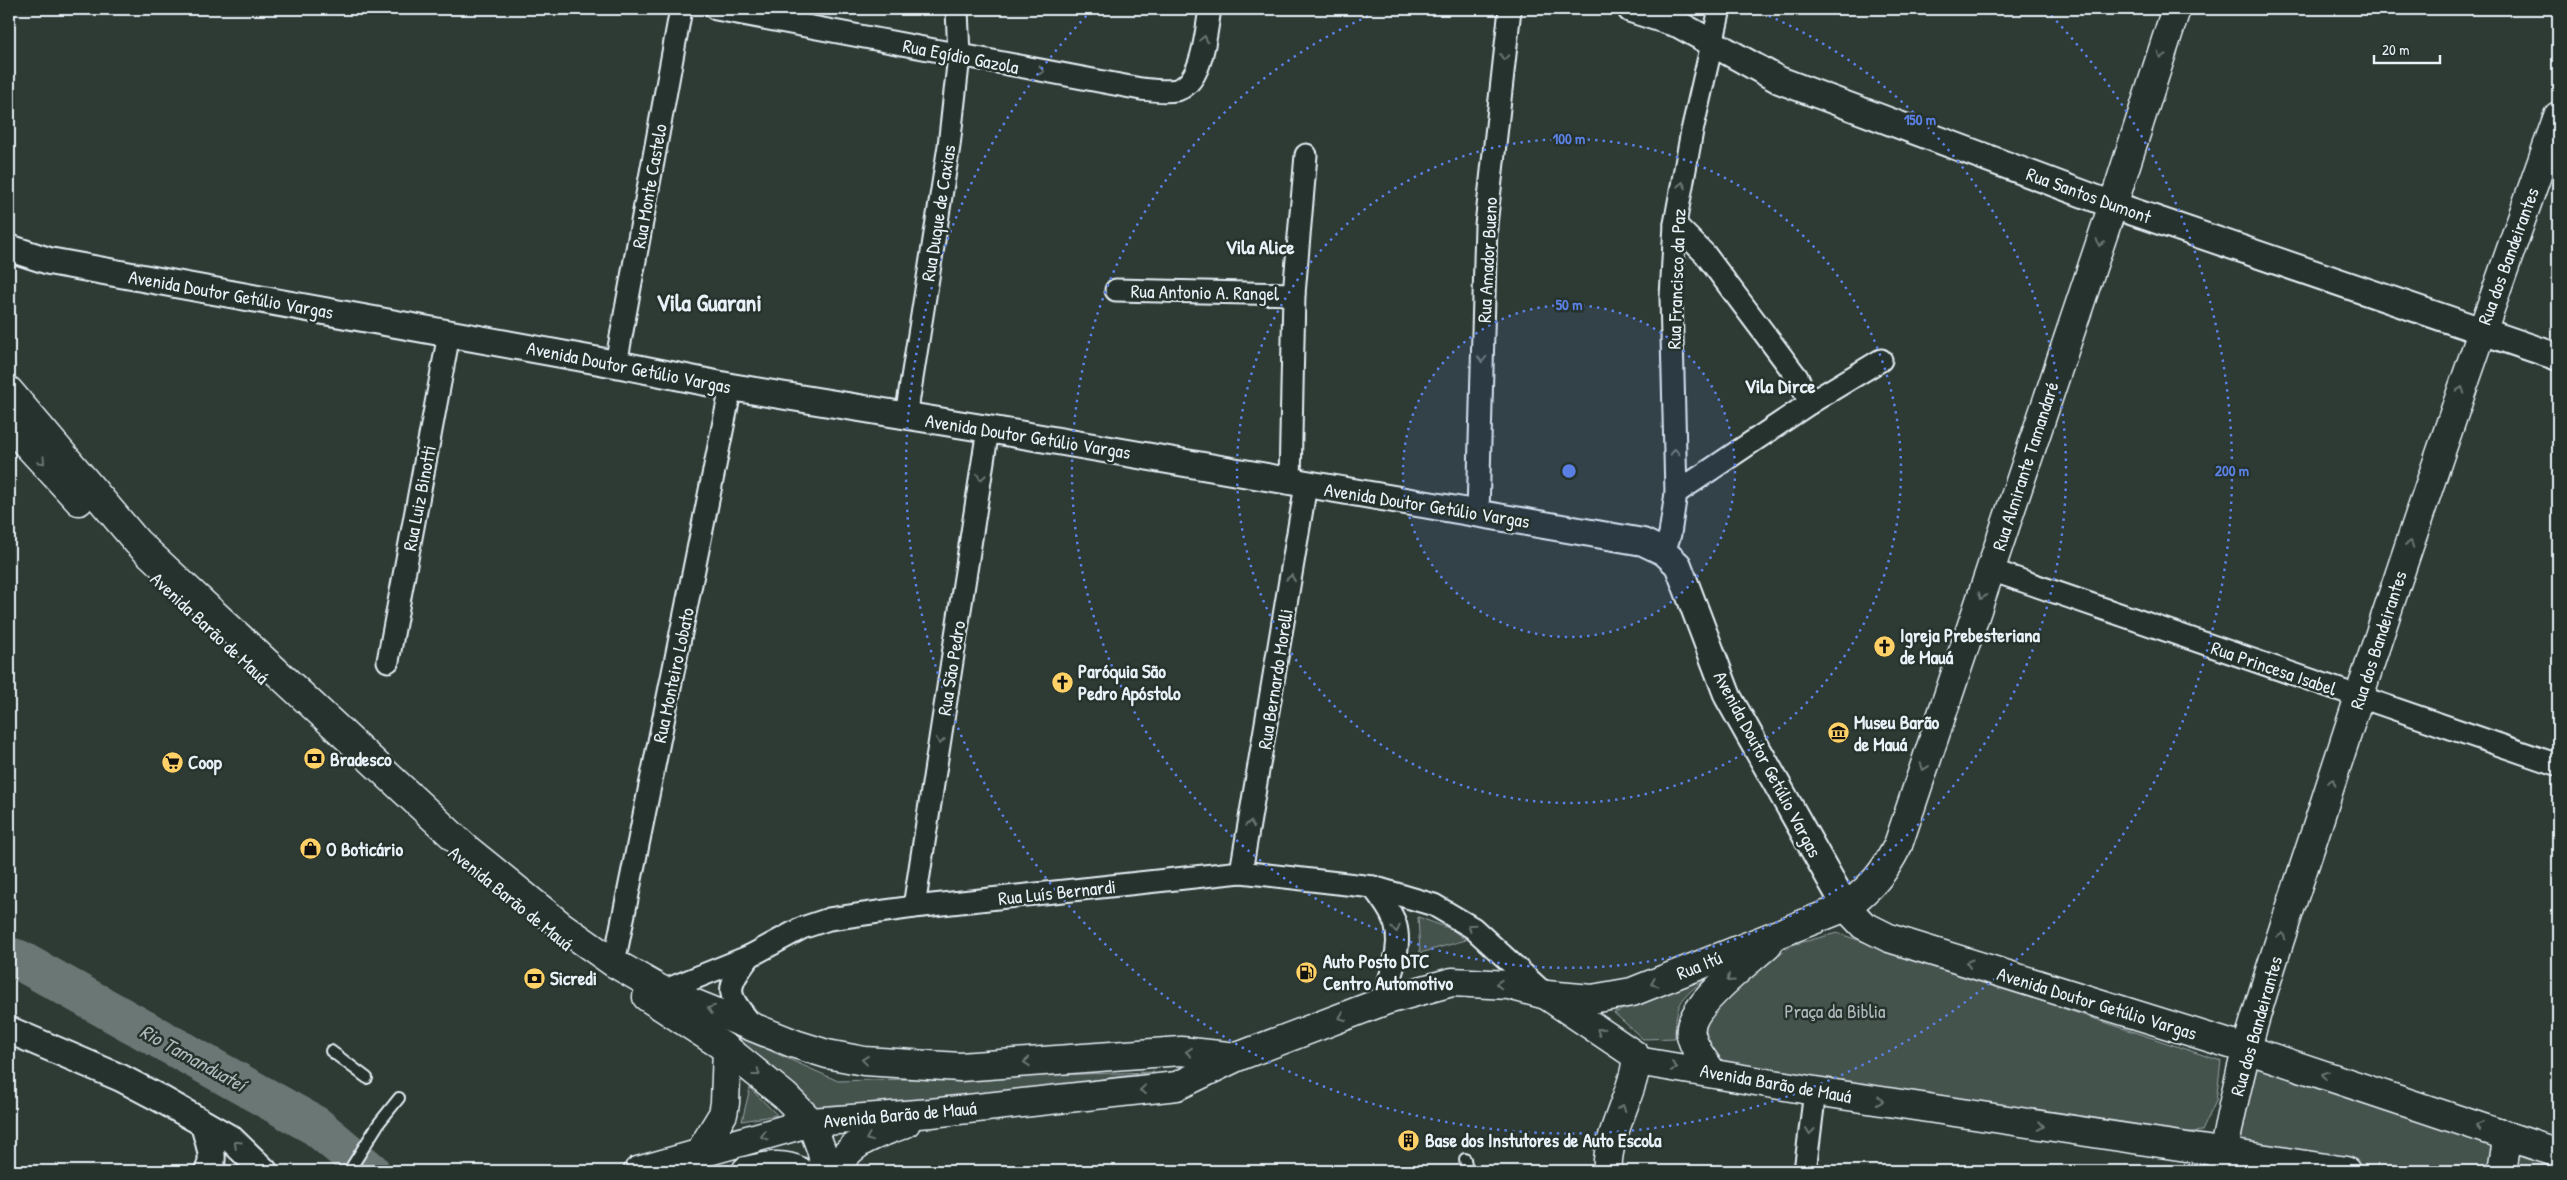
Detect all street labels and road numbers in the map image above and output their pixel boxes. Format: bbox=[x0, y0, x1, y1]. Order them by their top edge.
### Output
street label: Rua Egídio Gazola bbox=[901, 32, 1022, 80]
street label: Rua Monte Castelo bbox=[625, 121, 673, 250]
street label: Rua Duque de Caxias bbox=[914, 143, 962, 283]
street label: Rua Santos Dumont bbox=[2023, 160, 2155, 230]
street label: Rua dos Bandeirantes bbox=[2471, 184, 2545, 328]
street label: Rua Amador Bueno bbox=[1471, 196, 1503, 323]
street label: Rua Francisco da Paz bbox=[1661, 208, 1691, 350]
street label: Avenida Doutor Getúlio Vargas bbox=[127, 263, 335, 325]
street label: Rua Antonio A. Rangel bbox=[1131, 278, 1280, 306]
street label: Avenida Doutor Getúlio Vargas bbox=[525, 334, 733, 400]
street label: Rua Almirante Tamandaré bbox=[1985, 378, 2065, 554]
street label: Avenida Doutor Getúlio Vargas bbox=[924, 407, 1132, 465]
street label: Rua Luiz Binotti bbox=[396, 443, 442, 553]
street label: Avenida Doutor Getúlio Vargas bbox=[1323, 476, 1531, 534]
street label: Avenida Barão de Mauá bbox=[145, 566, 275, 690]
street label: Rua dos Bandeirantes bbox=[2343, 567, 2413, 713]
street label: Rua Monteiro Lobato bbox=[646, 605, 700, 745]
street label: Rua Bernardo Morelli bbox=[1251, 607, 1299, 751]
street label: Rua São Pedro bbox=[931, 619, 971, 717]
street label: Rua Princesa Isabel bbox=[2208, 634, 2341, 702]
street label: Avenida Doutor Getúlio Vargas bbox=[1708, 666, 1828, 862]
street label: Avenida Barão de Mauá bbox=[443, 840, 579, 957]
street label: Rua Luís Bernardi bbox=[997, 873, 1117, 911]
street label: Rua Itú bbox=[1673, 944, 1726, 986]
street label: Rua dos Bandeirantes bbox=[2224, 953, 2288, 1099]
street label: Avenida Doutor Getúlio Vargas bbox=[1994, 960, 2200, 1046]
street label: Avenida Barão de Mauá bbox=[1698, 1057, 1854, 1109]
street label: Avenida Barão de Mauá bbox=[822, 1094, 978, 1134]

